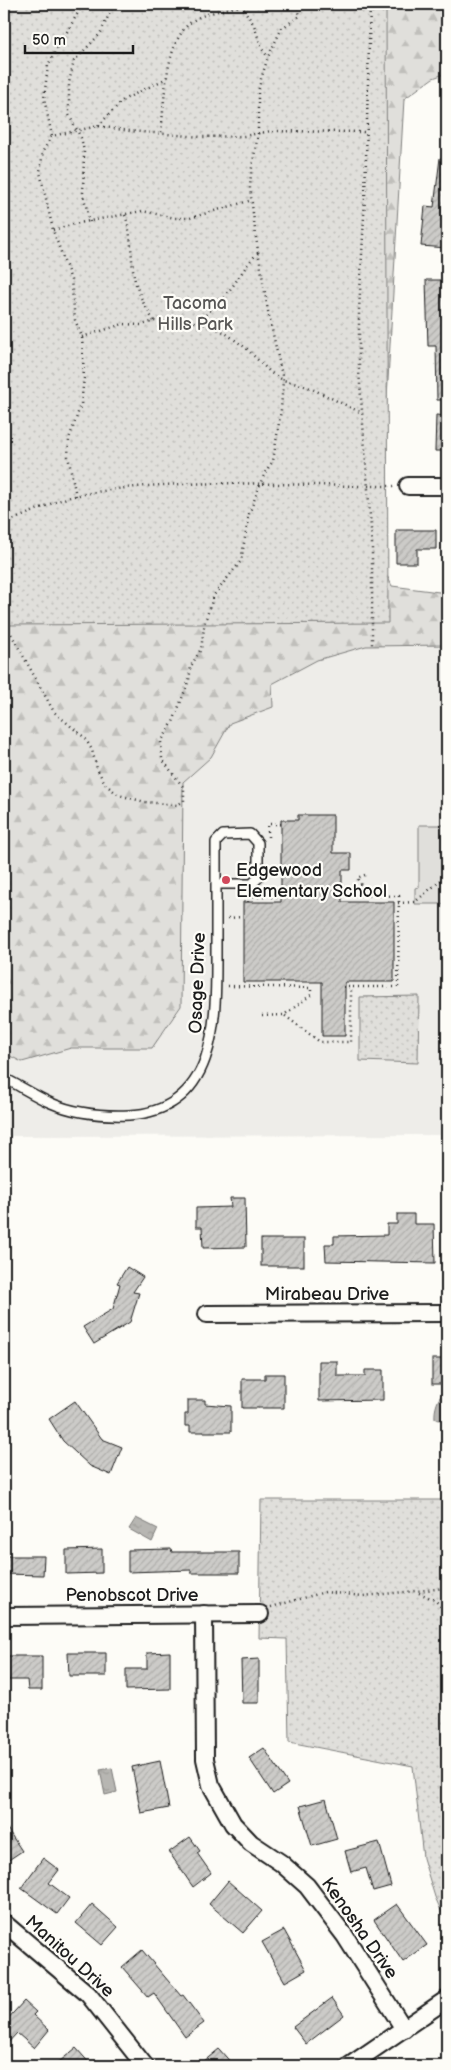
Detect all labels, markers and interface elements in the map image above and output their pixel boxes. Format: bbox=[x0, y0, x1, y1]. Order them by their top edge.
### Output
scale bar bbox=[25, 22, 132, 54]
text: 50 m bbox=[32, 31, 66, 50]
park label: Tacoma Hills Park bbox=[157, 293, 233, 335]
place label: Edgewood Elementary School bbox=[236, 860, 387, 902]
marker: Edgewood Elementary School bbox=[220, 874, 232, 886]
street label: Osage Drive bbox=[185, 932, 210, 1034]
street label: Mirabeau Drive bbox=[265, 1284, 389, 1305]
street label: Penobscot Drive bbox=[66, 1585, 199, 1606]
street label: Kenosha Drive bbox=[317, 1874, 402, 1983]
street label: Manitou Drive bbox=[21, 1911, 119, 2002]

